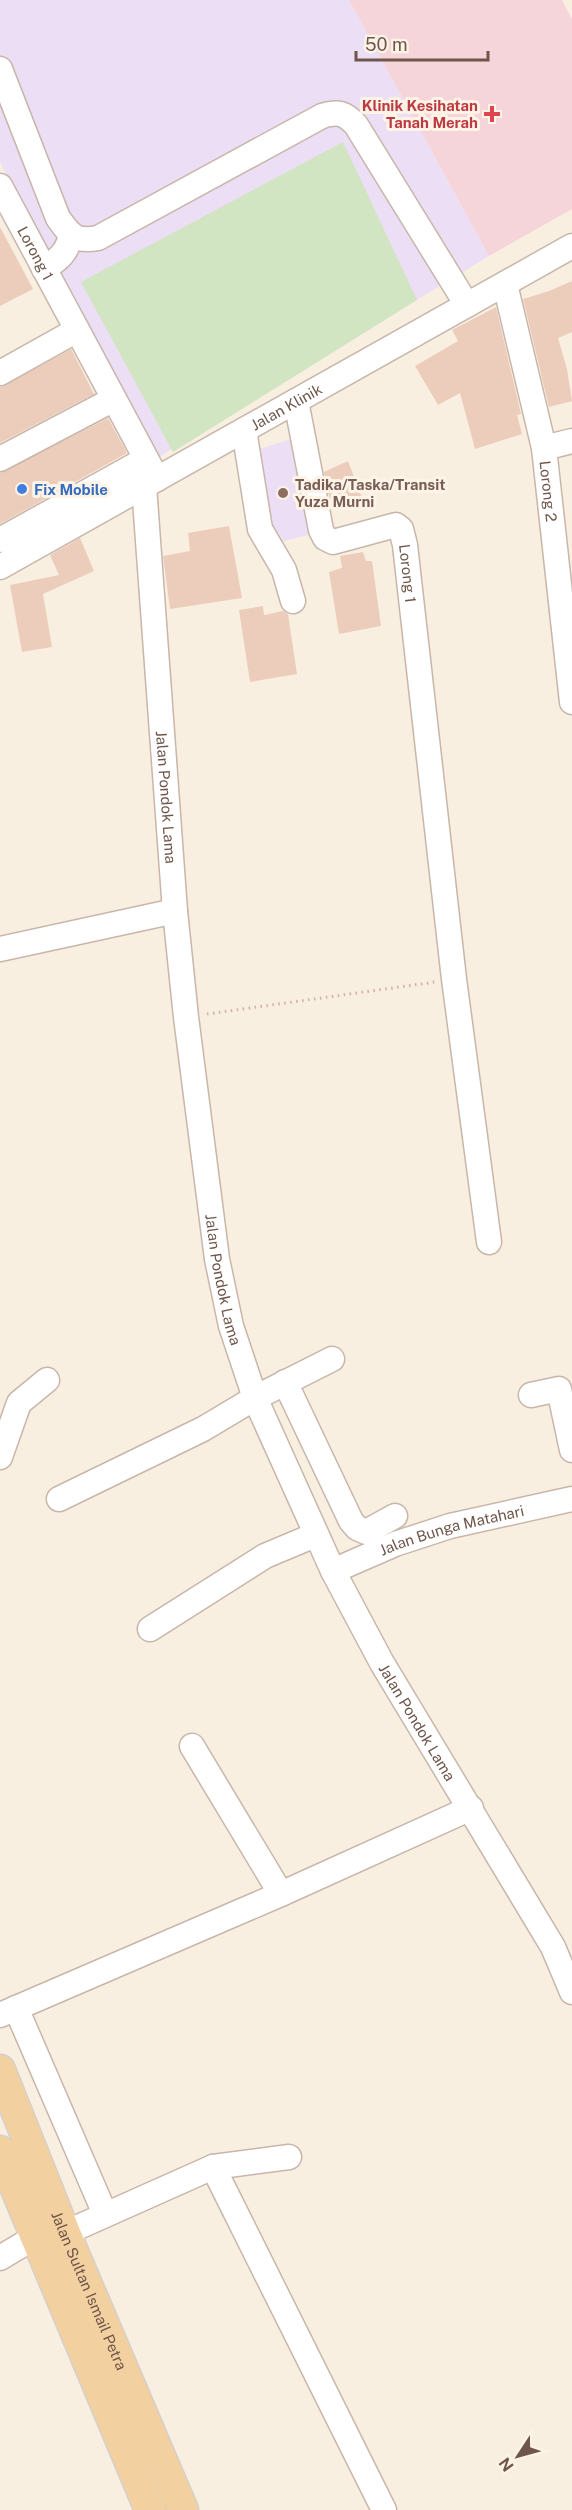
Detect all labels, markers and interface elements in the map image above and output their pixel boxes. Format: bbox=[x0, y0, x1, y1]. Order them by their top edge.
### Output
scale bar bbox=[356, 24, 488, 62]
text: 50 m bbox=[365, 34, 408, 55]
place label: Klinik Kesihatan Tanah Merah bbox=[362, 97, 478, 131]
marker: Klinik Kesihatan Tanah Merah bbox=[483, 105, 501, 123]
street label: Lorong 1 bbox=[15, 223, 57, 283]
street label: Jalan Klinik bbox=[248, 380, 324, 433]
street label: Lorong 2 bbox=[537, 460, 561, 523]
place label: Tadika/Taska/Transit Yuza Murni bbox=[295, 476, 446, 510]
place label: Fix Mobile bbox=[34, 481, 108, 498]
marker: Fix Mobile bbox=[15, 482, 29, 496]
marker: Tadika/Taska/Transit Yuza Murni bbox=[276, 486, 290, 500]
street label: Lorong 1 bbox=[396, 543, 420, 604]
street label: Jalan Pondok Lama bbox=[153, 730, 180, 864]
street label: Jalan Pondok Lama bbox=[203, 1213, 245, 1347]
street label: Jalan Bunga Matahari bbox=[377, 1501, 525, 1558]
street label: Jalan Pondok Lama bbox=[376, 1661, 459, 1784]
street label: Jalan Sultan Ismail Petra bbox=[49, 2209, 131, 2372]
north arrow bbox=[488, 2426, 548, 2486]
text: N bbox=[495, 2454, 518, 2475]

